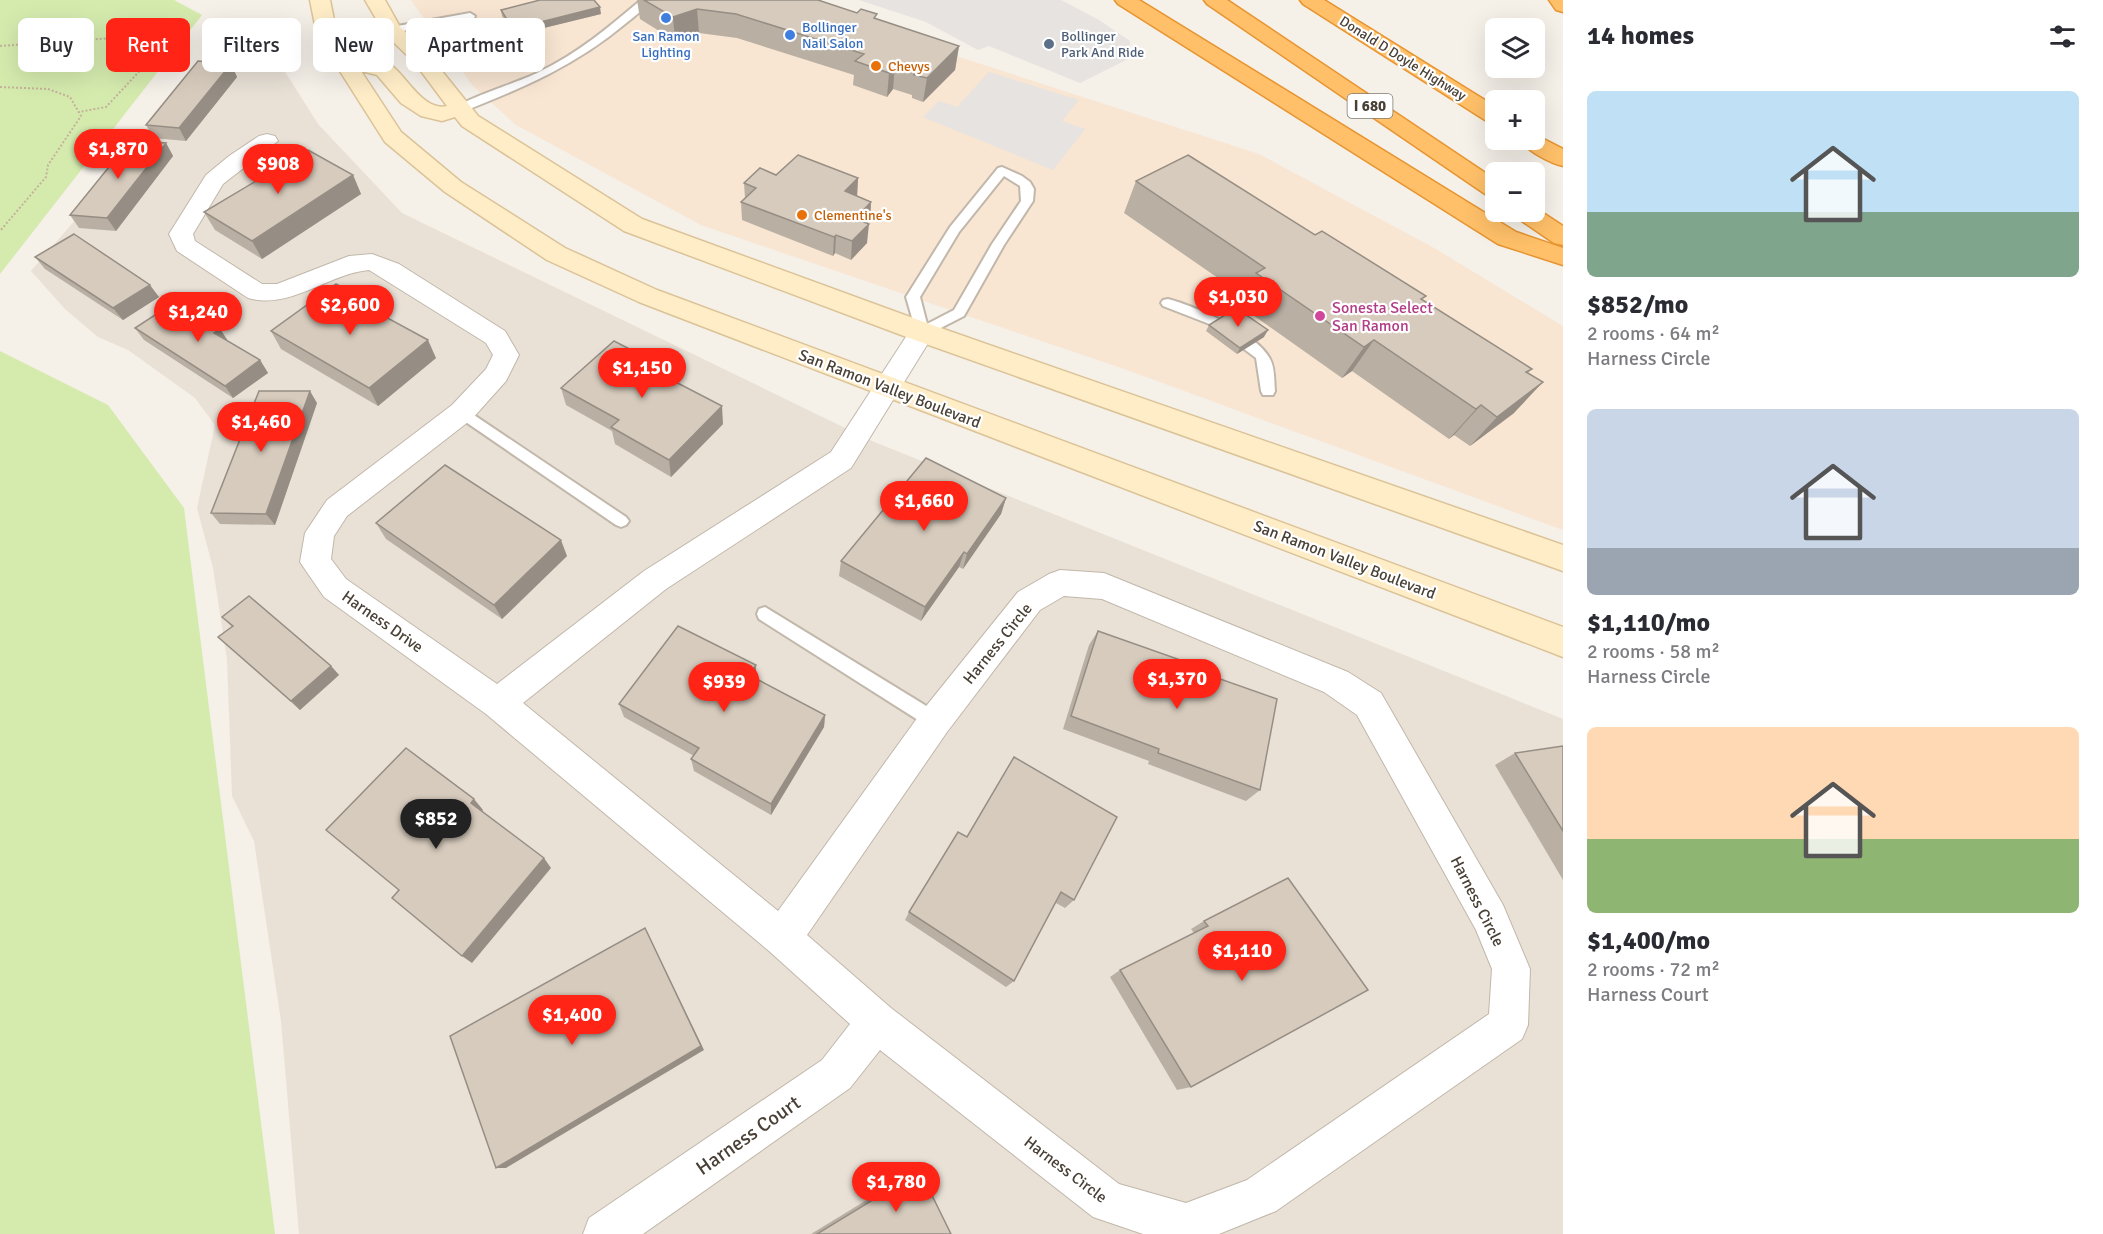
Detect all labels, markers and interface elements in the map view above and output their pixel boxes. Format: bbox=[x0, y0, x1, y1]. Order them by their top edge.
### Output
marker: San Ramon Lighting bbox=[659, 11, 673, 25]
street label: Donald D Doyle Highway bbox=[1336, 13, 1470, 105]
chip: Buy bbox=[18, 18, 94, 72]
chip: Rent bbox=[106, 18, 190, 72]
chip: Filters bbox=[202, 18, 301, 72]
chip: New bbox=[313, 18, 394, 72]
chip: Apartment bbox=[406, 18, 545, 72]
map controls bbox=[1485, 18, 1545, 222]
button: layers bbox=[1485, 18, 1545, 78]
place label: Bollinger Nail Salon bbox=[802, 19, 863, 52]
text: 14 homes bbox=[1587, 20, 1694, 52]
icon: filters bbox=[2046, 20, 2079, 53]
place label: San Ramon Lighting bbox=[632, 28, 700, 61]
marker: Bollinger Nail Salon bbox=[783, 28, 797, 42]
place label: Bollinger Park And Ride bbox=[1061, 28, 1144, 61]
marker: Bollinger Park And Ride bbox=[1042, 37, 1056, 51]
place label: Chevys bbox=[888, 58, 930, 75]
marker: Chevys bbox=[869, 59, 883, 73]
button: + bbox=[1485, 90, 1545, 150]
road number: I 680 bbox=[1348, 94, 1392, 118]
pin: $1,870 bbox=[69, 129, 167, 180]
icon: home bbox=[1779, 130, 1887, 238]
text: $1,870 bbox=[88, 136, 148, 161]
pin: $908 bbox=[242, 144, 314, 195]
text: $908 bbox=[256, 151, 300, 176]
button: − bbox=[1485, 162, 1545, 222]
place label: Clementine's bbox=[814, 207, 892, 224]
marker: Clementine's bbox=[795, 208, 809, 222]
pin: $1,030 bbox=[1189, 277, 1287, 328]
text: $1,030 bbox=[1208, 284, 1268, 309]
pin: $2,600 bbox=[301, 285, 399, 336]
text: $852/mo bbox=[1587, 289, 1688, 321]
pin: $1,240 bbox=[149, 292, 247, 343]
text: $2,600 bbox=[320, 292, 380, 317]
place label: Sonesta Select San Ramon bbox=[1332, 298, 1433, 336]
text: $1,240 bbox=[168, 299, 228, 324]
marker: Sonesta Select San Ramon bbox=[1313, 309, 1327, 323]
text: 2 rooms · 64 m² bbox=[1587, 321, 1720, 346]
street label: San Ramon Valley Boulevard bbox=[796, 345, 984, 433]
text: Harness Circle bbox=[1587, 346, 1710, 371]
pin: $1,150 bbox=[593, 348, 691, 399]
text: $1,150 bbox=[612, 355, 672, 380]
pin: $1,460 bbox=[212, 402, 310, 453]
text: $1,460 bbox=[231, 409, 291, 434]
icon: home bbox=[1779, 448, 1887, 556]
pin: $1,660 bbox=[875, 481, 973, 532]
text: $1,660 bbox=[894, 488, 954, 513]
street label: San Ramon Valley Boulevard bbox=[1251, 516, 1439, 604]
street label: Harness Drive bbox=[338, 586, 427, 657]
street label: Harness Circle bbox=[959, 599, 1037, 688]
text: $1,110/mo bbox=[1587, 607, 1710, 639]
text: 2 rooms · 58 m² bbox=[1587, 639, 1720, 664]
pin: $1,370 bbox=[1128, 659, 1226, 710]
pin: $939 bbox=[688, 662, 760, 713]
text: Harness Circle bbox=[1587, 664, 1710, 689]
text: $1,370 bbox=[1147, 666, 1207, 691]
text: $939 bbox=[702, 669, 746, 694]
icon: home bbox=[1779, 766, 1887, 874]
pin: $852 bbox=[400, 799, 472, 850]
text: $852 bbox=[414, 806, 458, 831]
street label: Harness Circle bbox=[1446, 853, 1508, 950]
text: $1,400/mo bbox=[1587, 925, 1710, 957]
pin: $1,110 bbox=[1193, 931, 1291, 982]
text: $1,110 bbox=[1212, 938, 1272, 963]
text: 2 rooms · 72 m² bbox=[1587, 957, 1720, 982]
text: Harness Court bbox=[1587, 982, 1709, 1007]
pin: $1,400 bbox=[523, 995, 621, 1046]
text: $1,400 bbox=[542, 1002, 602, 1027]
street label: Harness Court bbox=[691, 1090, 805, 1181]
street label: Harness Circle bbox=[1020, 1132, 1111, 1207]
pin: $1,780 bbox=[847, 1162, 945, 1213]
text: $1,780 bbox=[866, 1169, 926, 1194]

